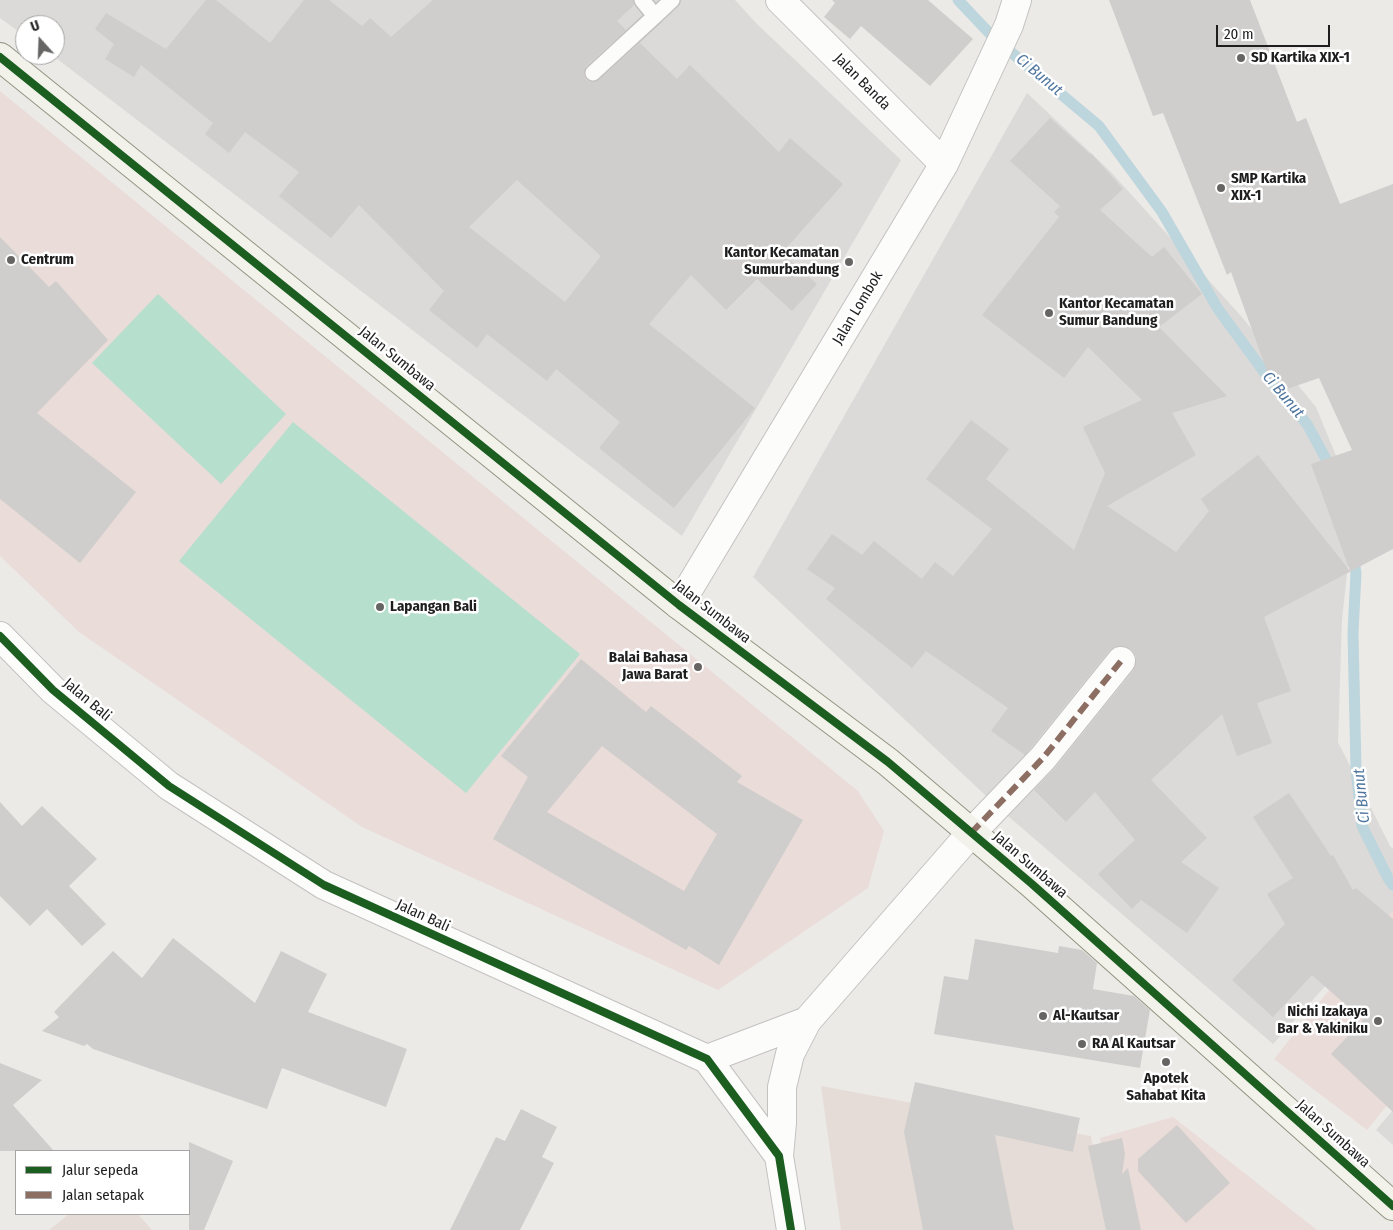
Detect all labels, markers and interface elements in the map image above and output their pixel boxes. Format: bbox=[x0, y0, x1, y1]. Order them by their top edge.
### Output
north arrow bbox=[15, 15, 65, 65]
scale bar bbox=[1218, 15, 1332, 47]
text: U bbox=[28, 17, 42, 36]
text: 20 m bbox=[1224, 25, 1254, 43]
place label: SD Kartika XIX-1 bbox=[1251, 49, 1350, 67]
street label: Jalan Banda bbox=[830, 50, 894, 114]
water label: Ci Bunut bbox=[1012, 50, 1066, 100]
marker: SD Kartika XIX-1 bbox=[1235, 52, 1247, 64]
place label: SMP Kartika XIX-1 bbox=[1231, 170, 1306, 205]
marker: SMP Kartika XIX-1 bbox=[1215, 182, 1227, 194]
place label: Kantor Kecamatan Sumurbandung bbox=[724, 244, 839, 279]
place label: Centrum bbox=[21, 251, 74, 269]
marker: Centrum bbox=[5, 254, 17, 266]
marker: Kantor Kecamatan Sumurbandung bbox=[843, 256, 855, 268]
street label: Jalan Lombok bbox=[829, 268, 887, 348]
place label: Kantor Kecamatan Sumur Bandung bbox=[1059, 295, 1174, 330]
marker: Kantor Kecamatan Sumur Bandung bbox=[1043, 307, 1055, 319]
street label: Jalan Sumbawa bbox=[355, 323, 439, 395]
water label: Ci Bunut bbox=[1258, 368, 1308, 422]
street label: Jalan Sumbawa bbox=[670, 576, 754, 648]
place label: Lapangan Bali bbox=[390, 598, 477, 616]
marker: Lapangan Bali bbox=[374, 601, 386, 613]
place label: Balai Bahasa Jawa Barat bbox=[609, 649, 688, 684]
marker: Balai Bahasa Jawa Barat bbox=[692, 661, 704, 673]
street label: Jalan Bali bbox=[59, 675, 115, 725]
water label: Ci Bunut bbox=[1350, 768, 1374, 824]
street label: Jalan Sumbawa bbox=[989, 828, 1071, 902]
street label: Jalan Bali bbox=[393, 896, 453, 936]
place label: Nichi Izakaya Bar & Yakiniku bbox=[1277, 1003, 1368, 1038]
place label: Al-Kautsar bbox=[1053, 1007, 1119, 1025]
marker: Al-Kautsar bbox=[1037, 1010, 1049, 1022]
marker: Nichi Izakaya Bar & Yakiniku bbox=[1372, 1015, 1384, 1027]
place label: RA Al Kautsar bbox=[1092, 1035, 1176, 1053]
marker: RA Al Kautsar bbox=[1076, 1038, 1088, 1050]
marker: Apotek Sahabat Kita bbox=[1160, 1056, 1172, 1068]
place label: Apotek Sahabat Kita bbox=[1126, 1070, 1206, 1105]
street label: Jalan Sumbawa bbox=[1292, 1096, 1374, 1172]
legend bbox=[15, 1150, 190, 1215]
text: Jalur sepeda bbox=[62, 1161, 138, 1179]
text: Jalan setapak bbox=[62, 1186, 144, 1204]

